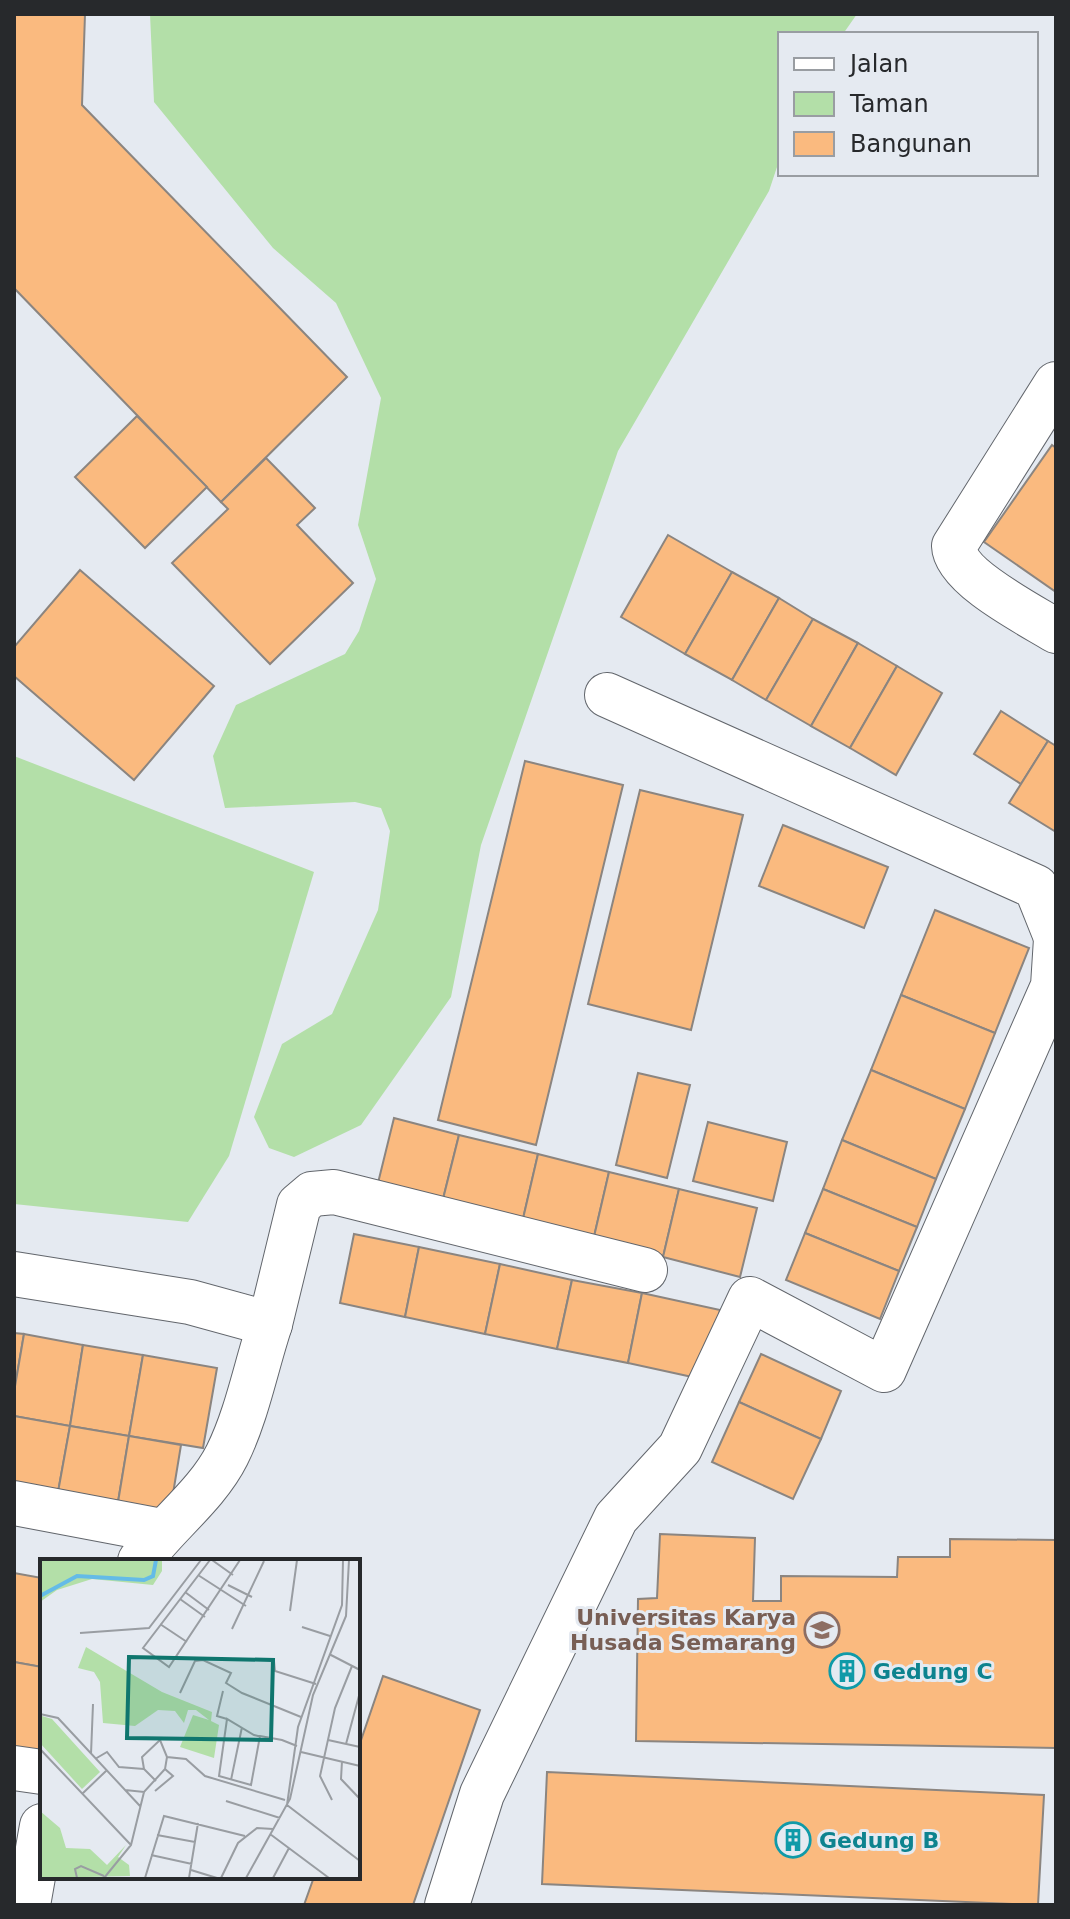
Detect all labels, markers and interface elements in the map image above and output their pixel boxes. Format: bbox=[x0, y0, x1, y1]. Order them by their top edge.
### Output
legend bbox=[778, 32, 1038, 176]
text: Jalan bbox=[848, 50, 908, 78]
text: Taman bbox=[849, 90, 929, 118]
text: Bangunan bbox=[850, 130, 972, 158]
inset map bbox=[40, 1559, 360, 1879]
place label: Universitas Karya Husada Semarang bbox=[570, 1605, 796, 1655]
school or university icon: Universitas Karya Husada Semarang bbox=[803, 1611, 841, 1649]
building icon: Gedung C bbox=[828, 1652, 866, 1690]
place label: Gedung C bbox=[873, 1659, 993, 1684]
building icon: Gedung B bbox=[774, 1821, 812, 1859]
place label: Gedung B bbox=[819, 1828, 939, 1853]

